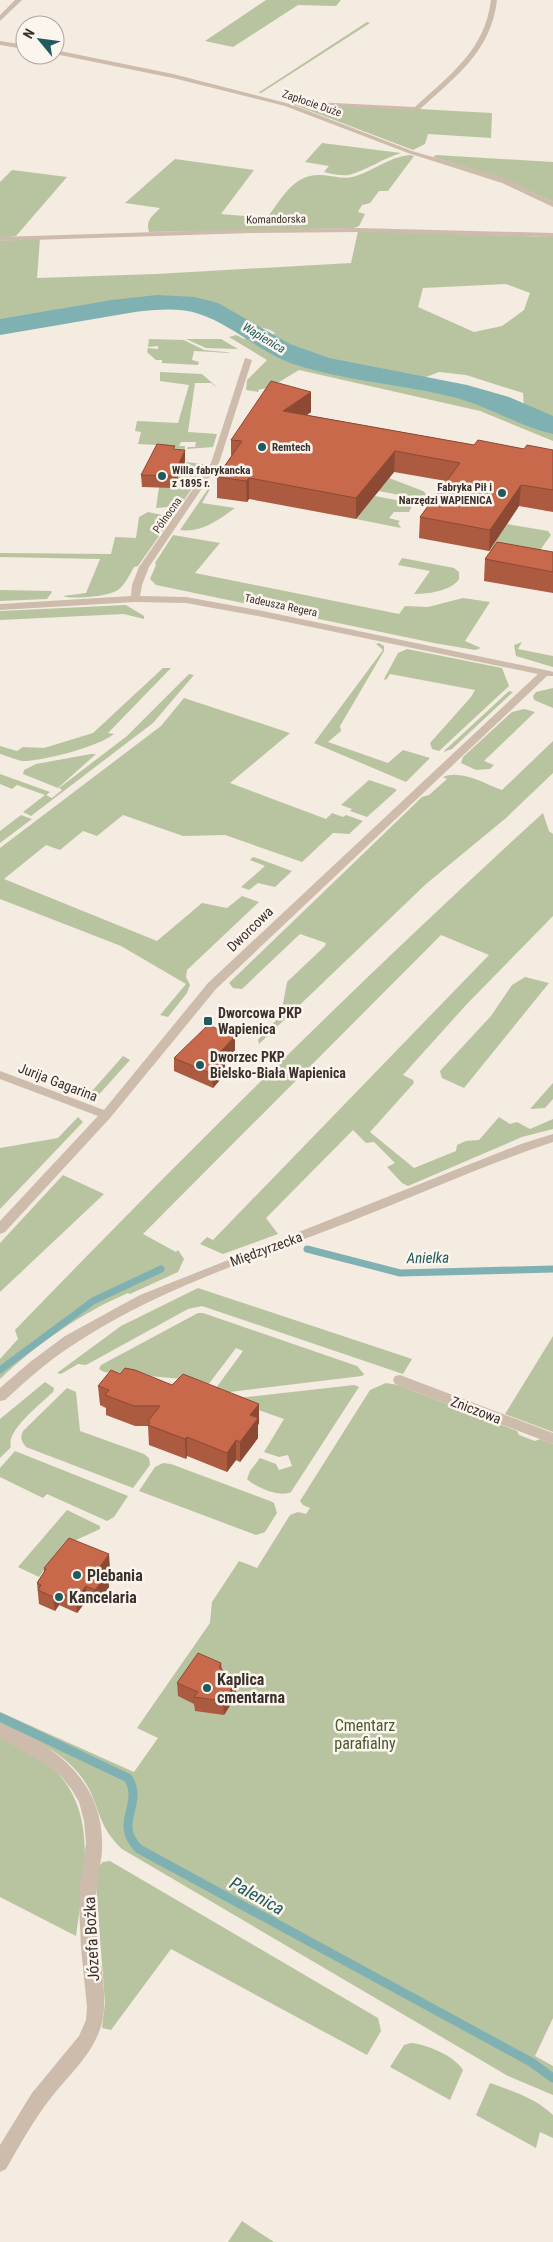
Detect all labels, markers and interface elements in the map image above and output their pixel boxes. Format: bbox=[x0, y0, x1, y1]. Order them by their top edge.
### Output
north arrow bbox=[15, 15, 65, 65]
text: N bbox=[20, 26, 38, 41]
street label: Zapłocie Duże bbox=[281, 87, 343, 120]
street label: Komandorska bbox=[246, 212, 306, 227]
water label: Wapienica bbox=[240, 320, 288, 356]
marker: Remtech bbox=[256, 441, 268, 453]
place label: Remtech bbox=[272, 441, 311, 454]
place label: Willa fabrykancka z 1895 r. bbox=[172, 464, 251, 490]
marker: Willa fabrykancka z 1895 r. bbox=[156, 470, 168, 482]
place label: Fabryka Pił i Narzędzi WAPIENICA bbox=[399, 481, 492, 507]
marker: Fabryka Pił i Narzędzi WAPIENICA bbox=[496, 487, 508, 499]
street label: Północna bbox=[150, 495, 184, 536]
street label: Tadeusza Regera bbox=[243, 591, 318, 620]
street label: Dworcowa bbox=[224, 903, 276, 955]
place label: Dworcowa PKP Wapienica bbox=[218, 1005, 302, 1037]
marker: Dworcowa PKP Wapienica bbox=[202, 1015, 214, 1027]
place label: Dworzec PKP Bielsko-Biała Wapienica bbox=[210, 1049, 346, 1081]
marker: Dworzec PKP Bielsko-Biała Wapienica bbox=[194, 1059, 206, 1071]
street label: Jurija Gagarina bbox=[16, 1060, 100, 1104]
street label: Międzyrzecka bbox=[228, 1229, 304, 1269]
water label: Anielka bbox=[406, 1249, 449, 1267]
street label: Zniczowa bbox=[449, 1393, 503, 1427]
place label: Plebania bbox=[87, 1566, 143, 1585]
marker: Plebania bbox=[71, 1569, 83, 1581]
place label: Kancelaria bbox=[69, 1588, 137, 1607]
marker: Kancelaria bbox=[53, 1591, 65, 1603]
place label: Kaplica cmentarna bbox=[217, 1670, 285, 1707]
marker: Kaplica cmentarna bbox=[201, 1682, 213, 1694]
park label: Cmentarz parafialny bbox=[334, 1716, 396, 1753]
water label: Palenica bbox=[226, 1872, 288, 1919]
street label: Józefa Bożka bbox=[80, 1896, 103, 1982]

